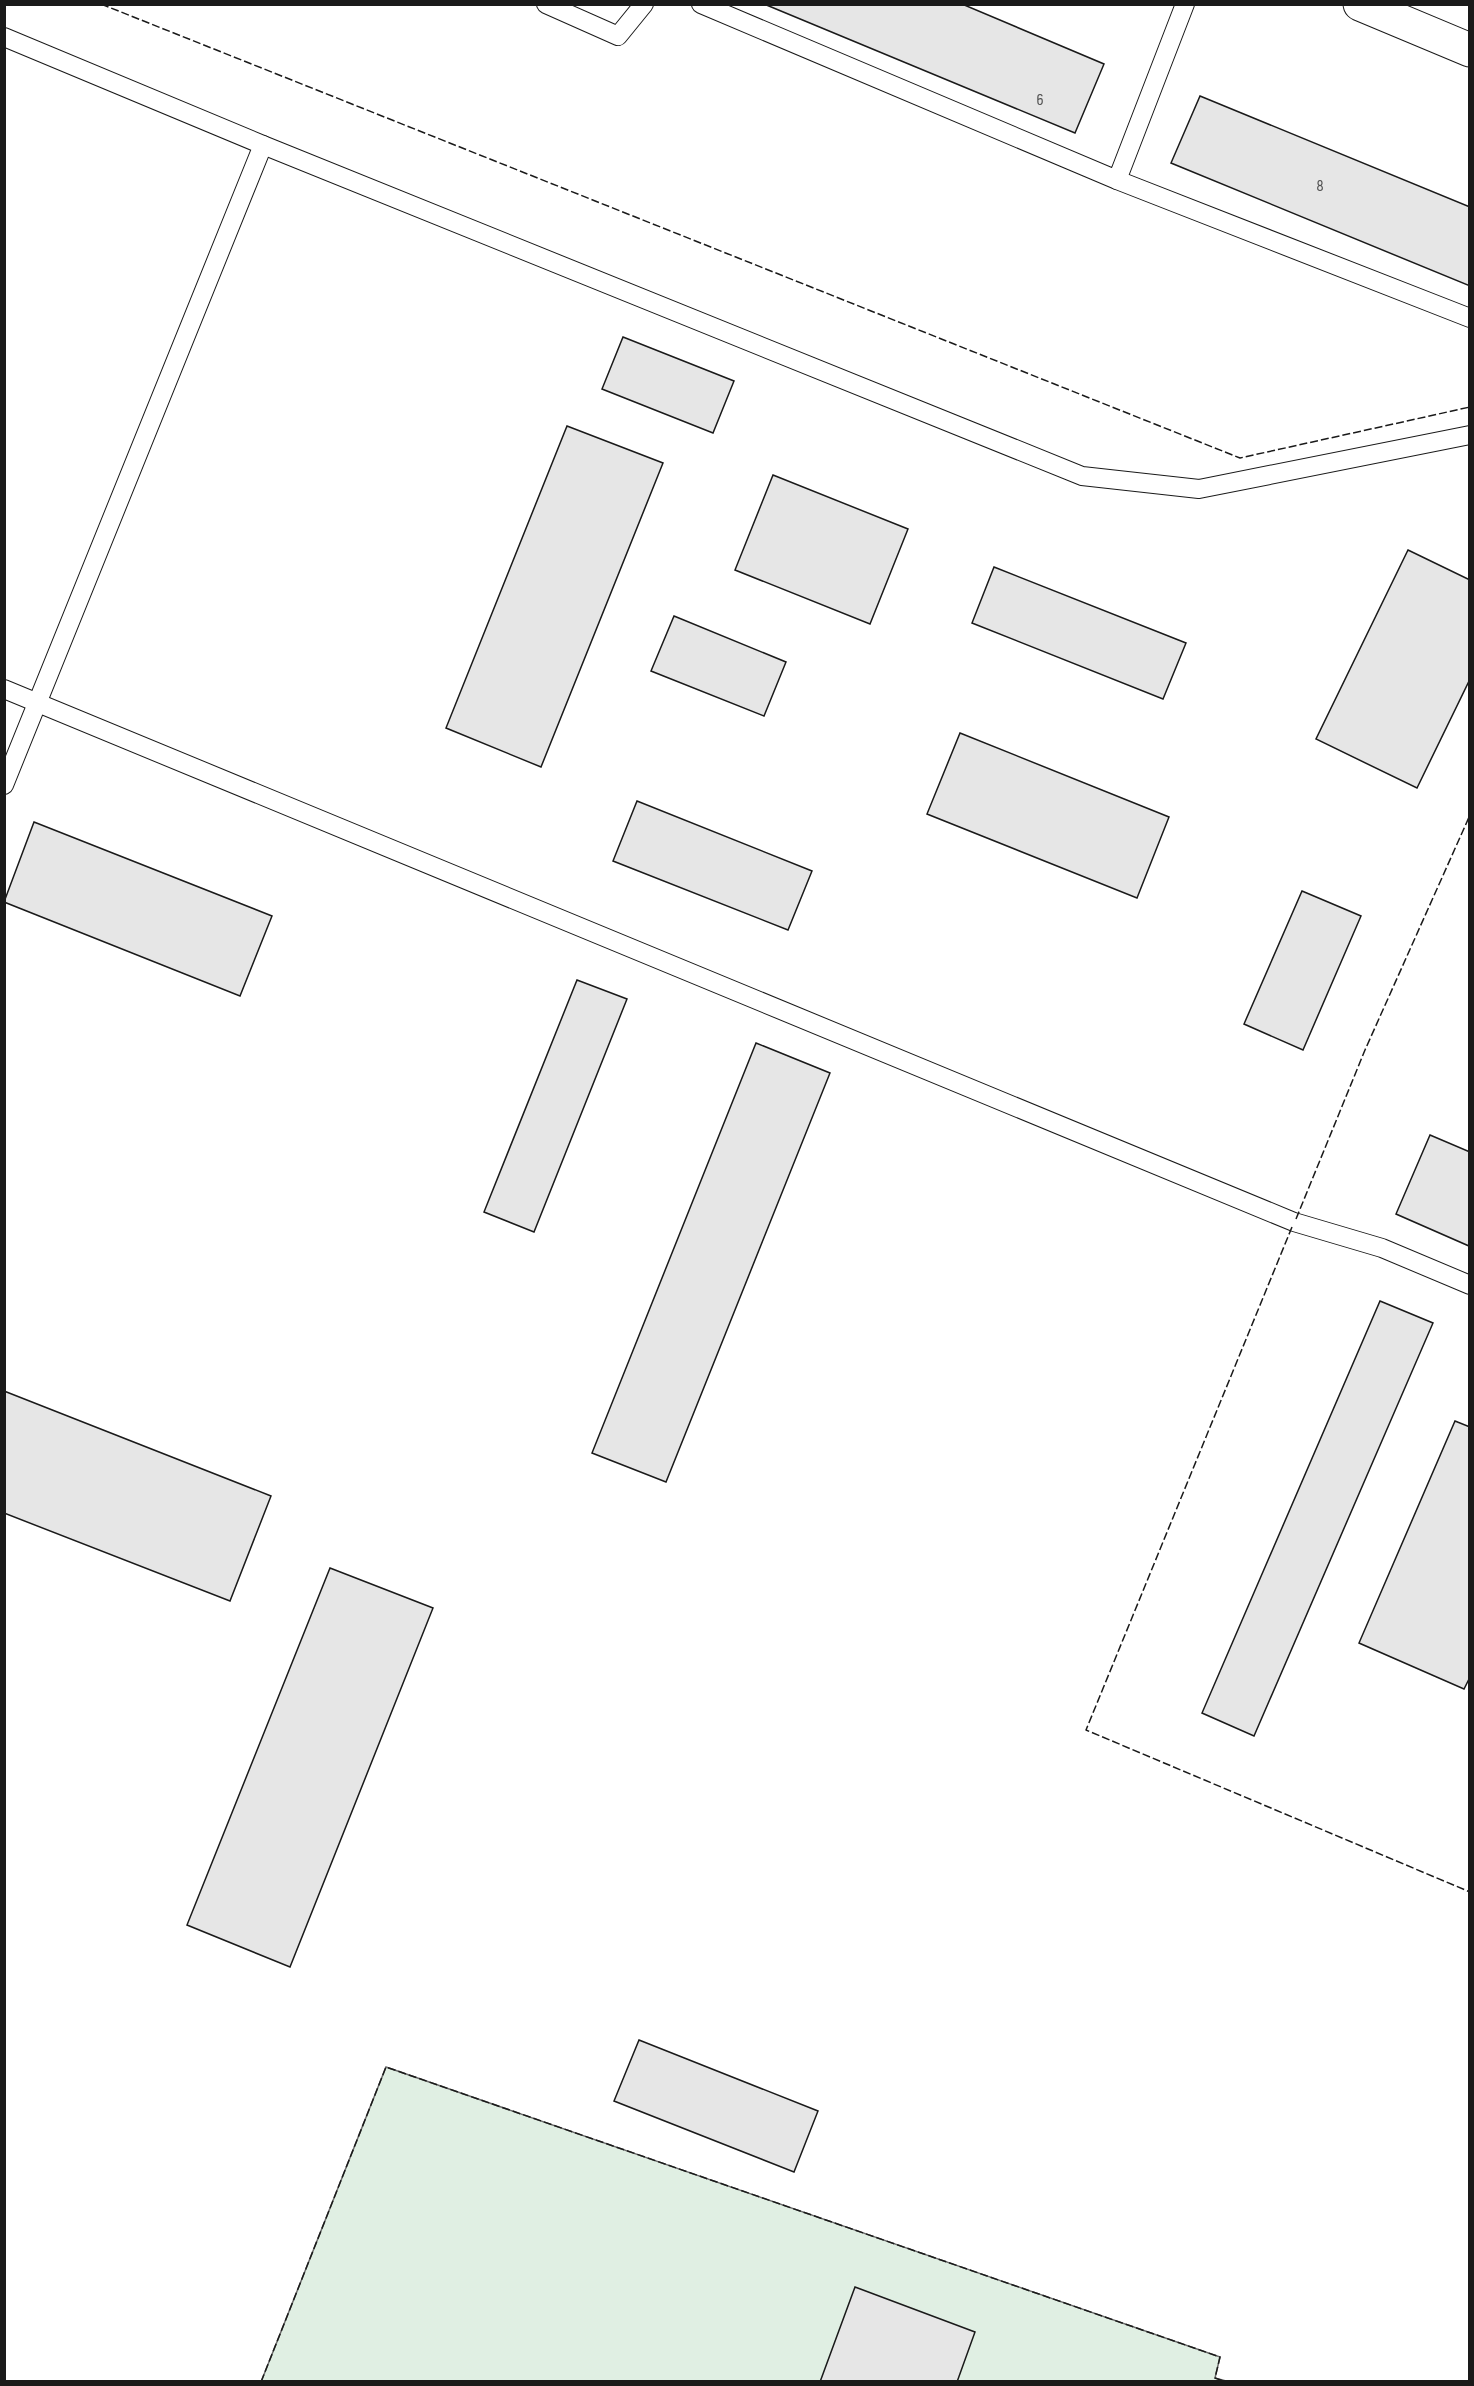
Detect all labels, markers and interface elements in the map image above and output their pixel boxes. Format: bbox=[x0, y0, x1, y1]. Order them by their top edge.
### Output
house number: 6 bbox=[1036, 91, 1044, 110]
house number: 8 bbox=[1316, 177, 1324, 196]

